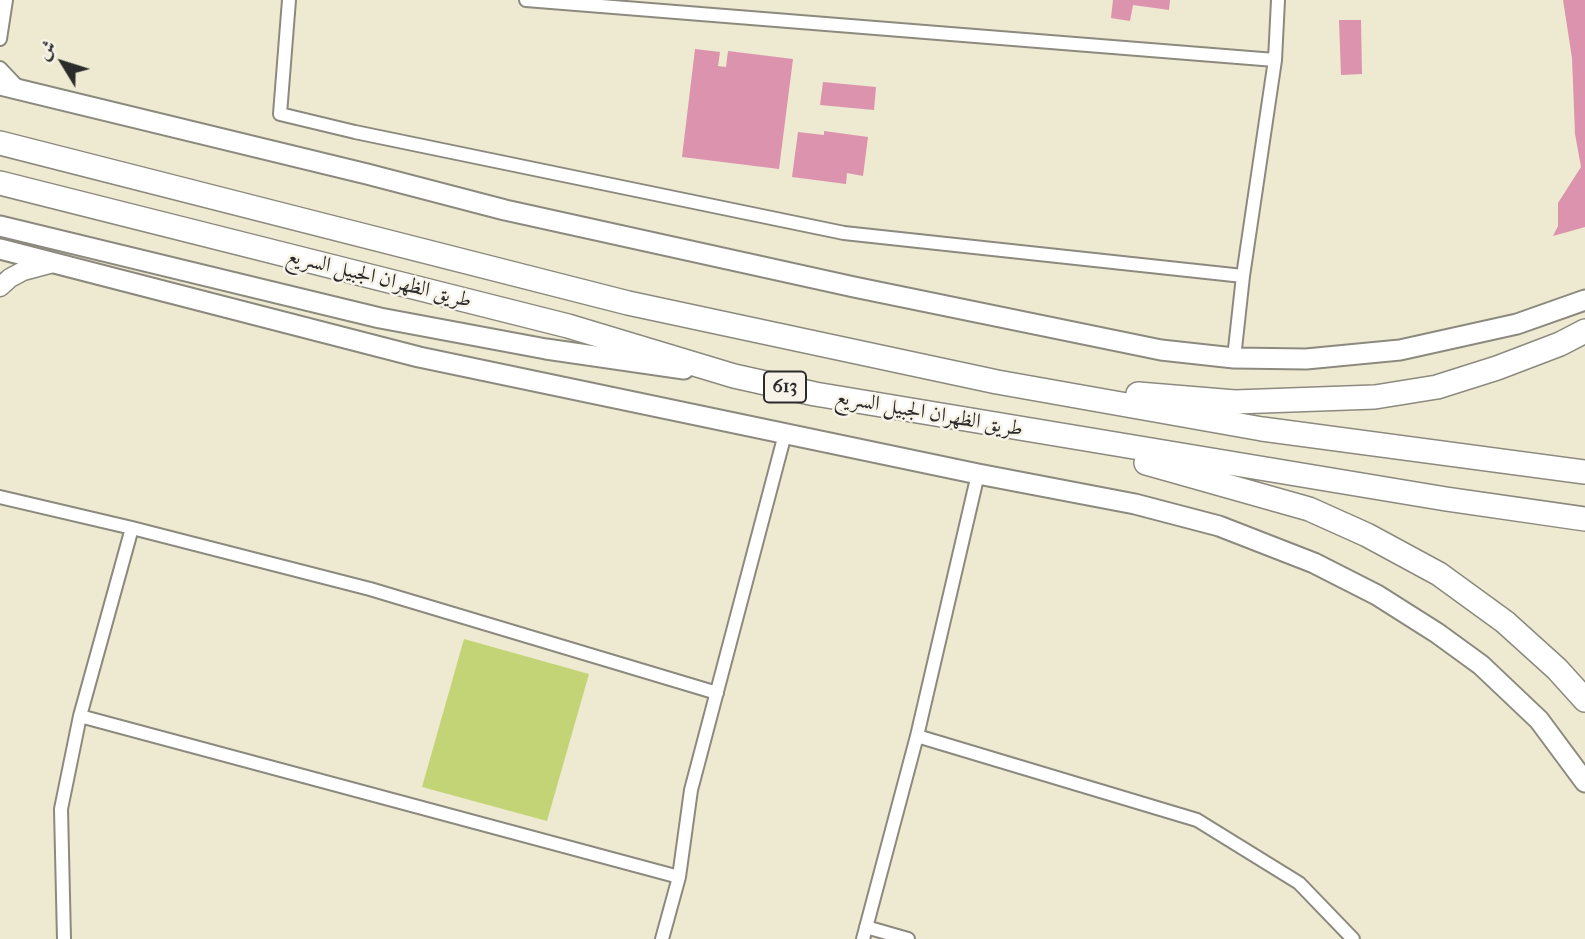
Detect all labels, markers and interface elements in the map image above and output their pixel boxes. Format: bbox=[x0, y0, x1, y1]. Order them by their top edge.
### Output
north arrow bbox=[28, 28, 98, 98]
text: ش bbox=[32, 36, 61, 64]
street label: طريق الظهران الجبيل السريع bbox=[284, 244, 474, 314]
road number: 613 bbox=[764, 372, 806, 402]
street label: طريق الظهران الجبيل السريع bbox=[833, 385, 1025, 443]

